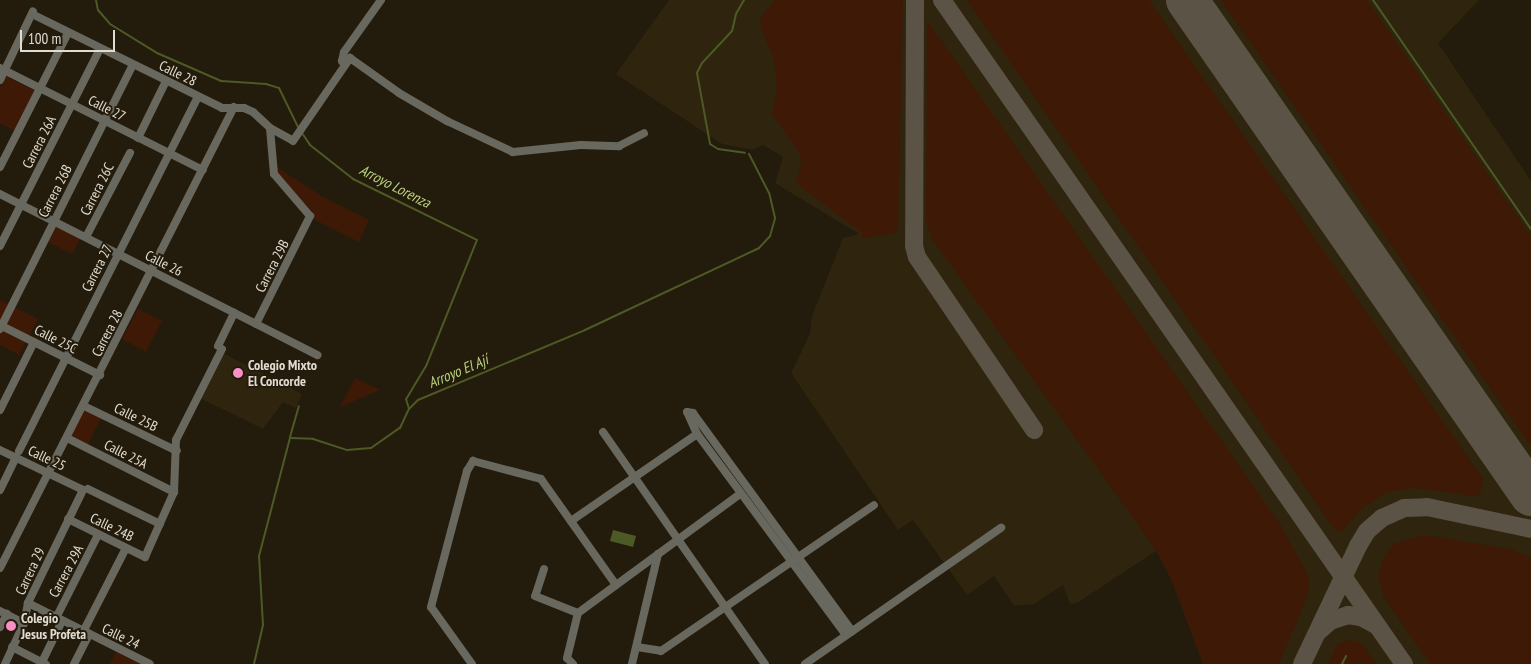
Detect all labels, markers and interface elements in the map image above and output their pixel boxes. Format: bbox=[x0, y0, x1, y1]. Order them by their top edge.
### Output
scale bar bbox=[22, 20, 118, 52]
text: 100 m bbox=[28, 29, 61, 48]
street label: Calle 28 bbox=[156, 57, 200, 89]
street label: Calle 27 bbox=[85, 92, 129, 124]
street label: Carrera 26A bbox=[19, 113, 59, 171]
street label: Carrera 26C bbox=[77, 160, 117, 218]
water label: Arroyo Lorenza bbox=[356, 160, 434, 212]
street label: Carrera 26B bbox=[35, 162, 75, 220]
street label: Carrera 29B bbox=[252, 237, 292, 295]
street label: Carrera 27 bbox=[78, 242, 116, 294]
street label: Calle 26 bbox=[142, 247, 186, 279]
street label: Carrera 28 bbox=[88, 307, 126, 359]
street label: Calle 25C bbox=[32, 321, 80, 357]
water label: Arroyo El Ají bbox=[425, 350, 491, 392]
place label: Colegio Mixto El Concorde bbox=[248, 357, 317, 390]
marker: Colegio Mixto El Concorde bbox=[232, 367, 244, 379]
street label: Calle 25B bbox=[112, 399, 160, 435]
street label: Calle 25A bbox=[102, 436, 150, 472]
street label: Calle 25 bbox=[25, 442, 69, 474]
street label: Calle 24B bbox=[88, 509, 136, 545]
street label: Carrera 29A bbox=[45, 542, 87, 600]
street label: Carrera 29 bbox=[12, 545, 48, 597]
place label: Colegio Jesus Profeta bbox=[21, 610, 86, 642]
marker: Colegio Jesus Profeta bbox=[5, 620, 17, 632]
street label: Calle 24 bbox=[99, 620, 143, 652]

